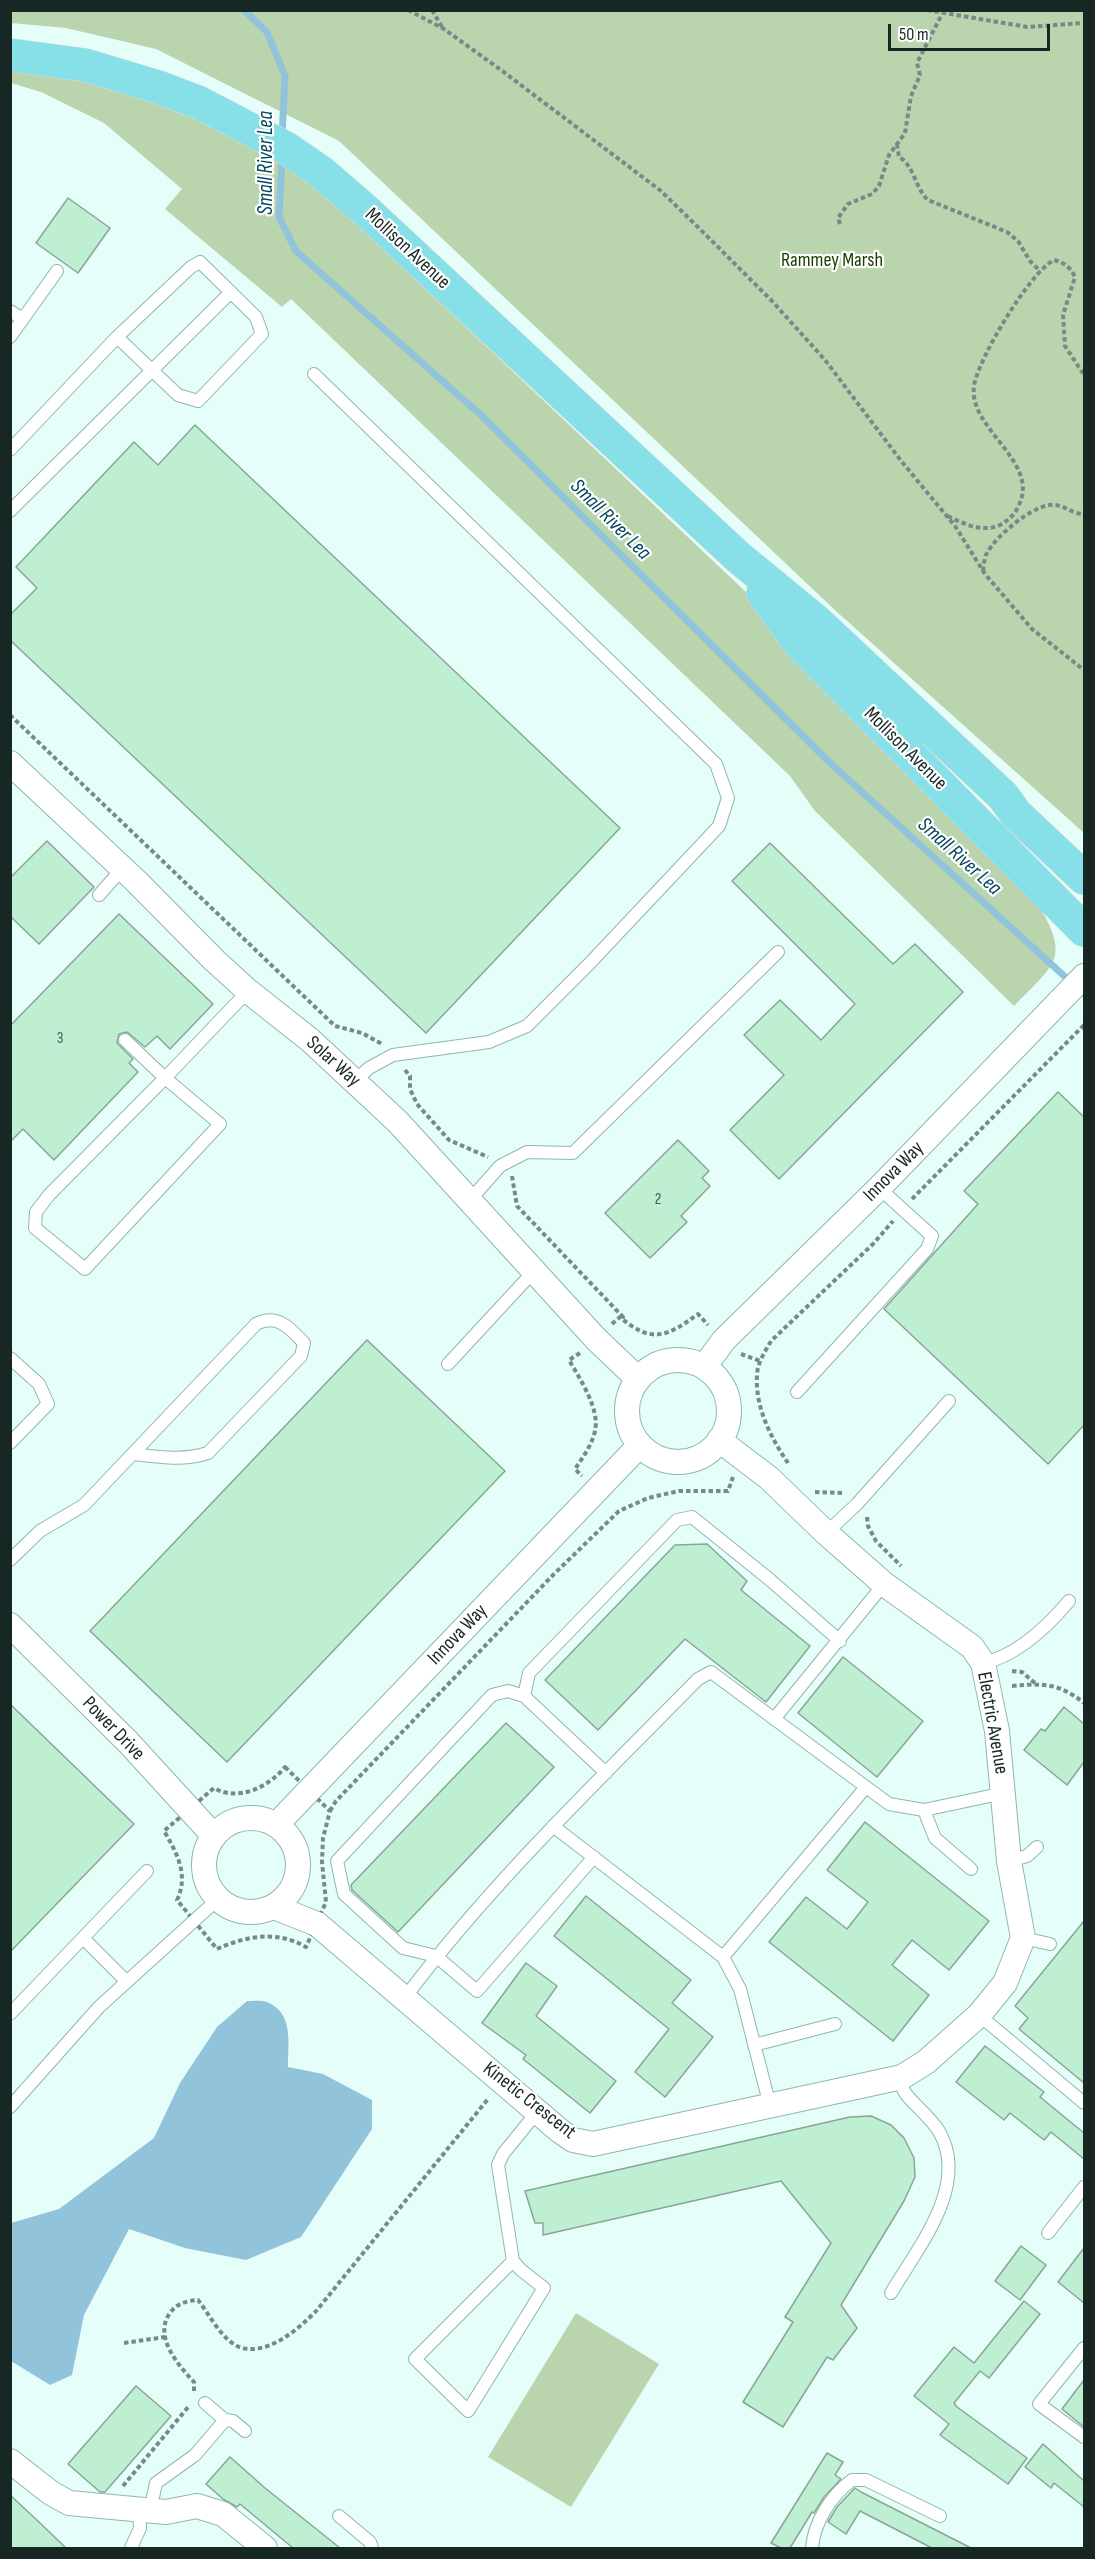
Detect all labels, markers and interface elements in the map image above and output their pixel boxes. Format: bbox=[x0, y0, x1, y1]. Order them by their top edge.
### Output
scale bar bbox=[891, 12, 1053, 50]
text: 50 m bbox=[899, 24, 929, 45]
water label: Small River Lea bbox=[254, 111, 280, 215]
street label: Mollison Avenue bbox=[359, 203, 455, 295]
park label: Rammey Marsh bbox=[781, 249, 883, 273]
water label: Small River Lea bbox=[564, 474, 656, 566]
street label: Mollison Avenue bbox=[858, 702, 952, 796]
water label: Small River Lea bbox=[912, 813, 1006, 901]
house number: 3 bbox=[57, 1029, 63, 1049]
street label: Solar Way bbox=[301, 1031, 365, 1093]
street label: Innova Way bbox=[859, 1137, 929, 1207]
house number: 2 bbox=[655, 1190, 661, 1210]
street label: Innova Way bbox=[423, 1600, 493, 1670]
street label: Electric Avenue bbox=[971, 1670, 1013, 1776]
street label: Power Drive bbox=[77, 1692, 149, 1766]
street label: Kinetic Crescent bbox=[478, 2057, 580, 2145]

